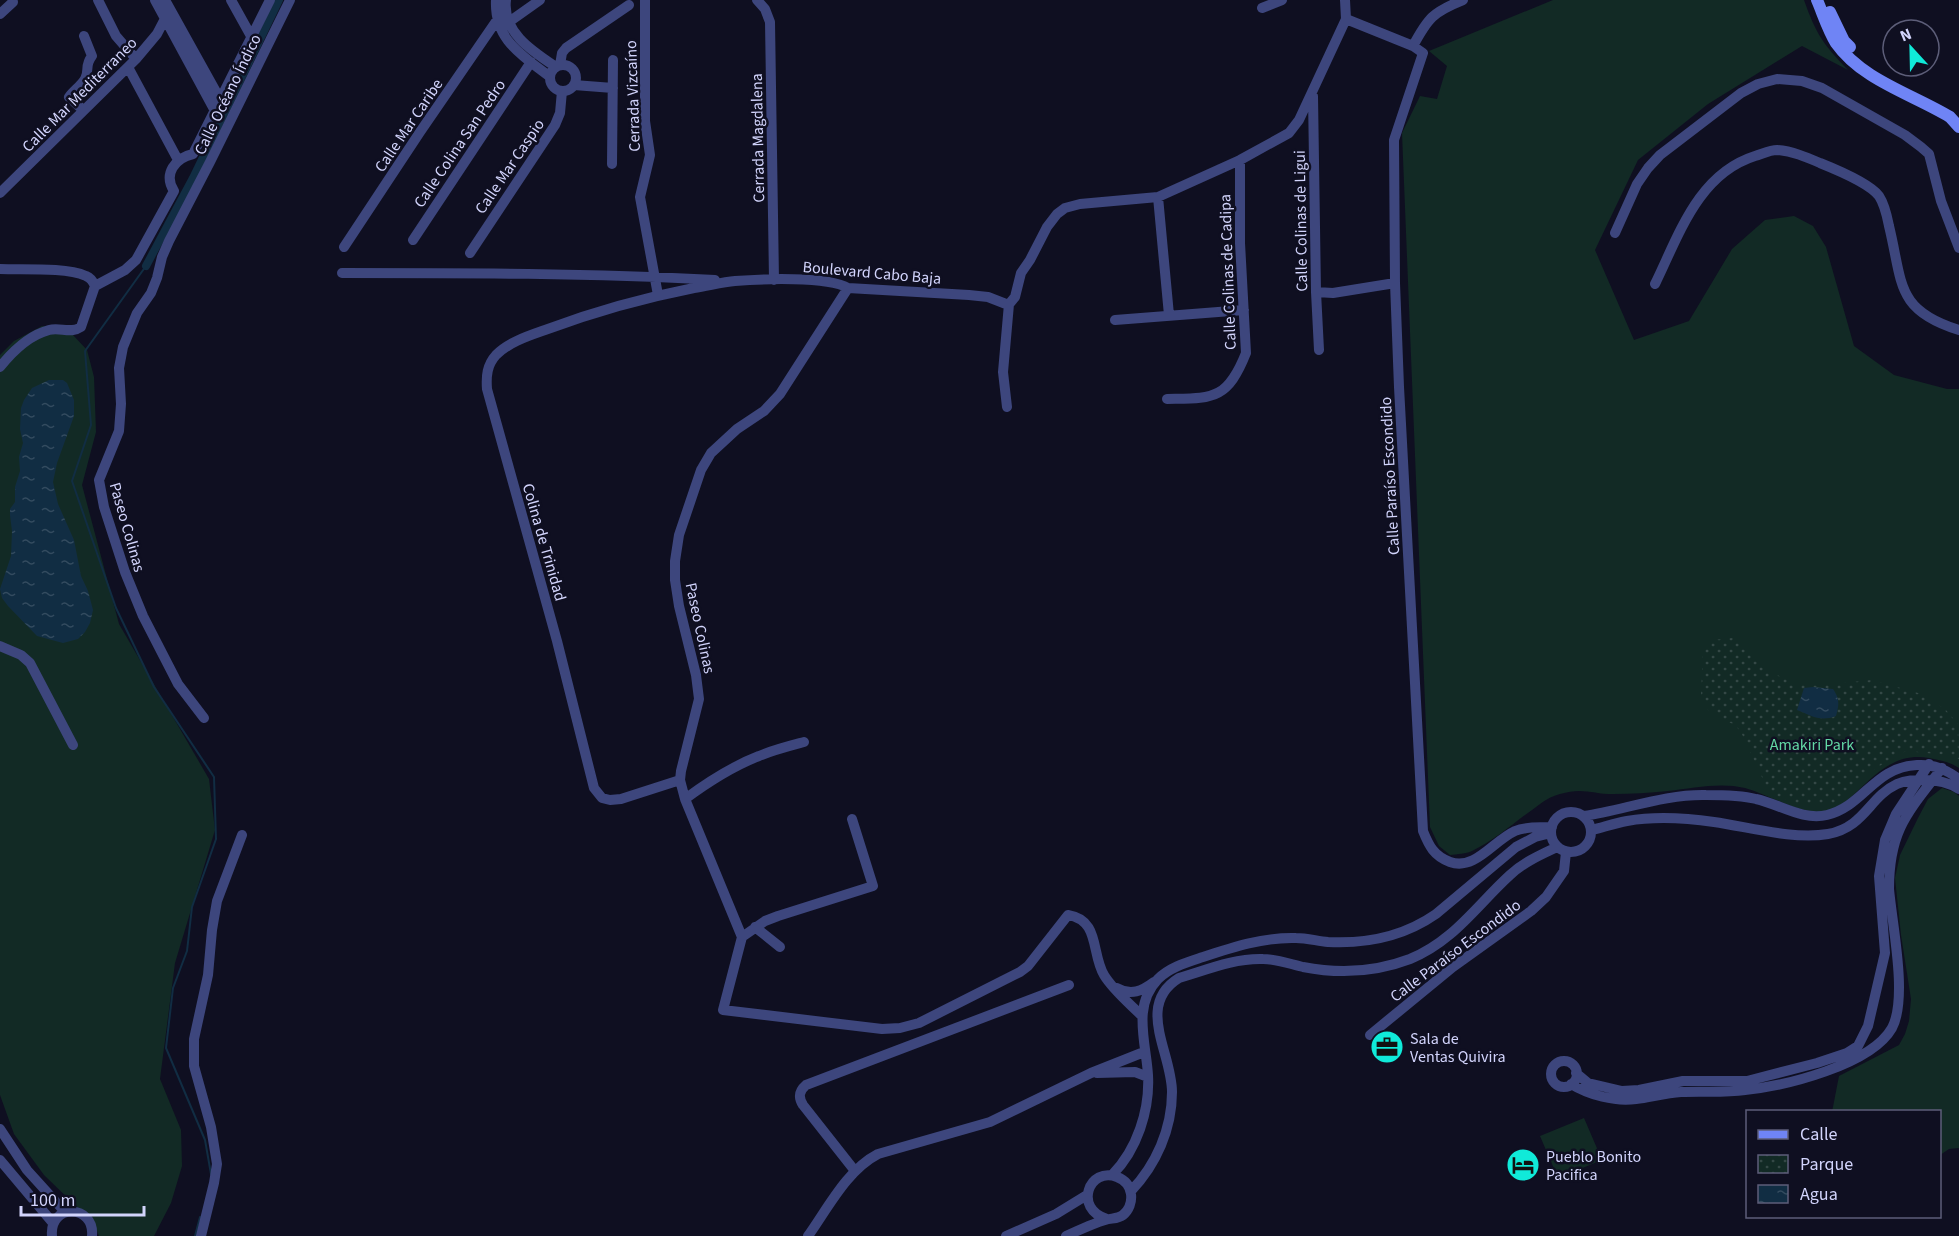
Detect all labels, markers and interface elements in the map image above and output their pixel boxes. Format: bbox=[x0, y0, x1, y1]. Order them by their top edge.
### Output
north arrow bbox=[1881, 18, 1941, 78]
text: N bbox=[1897, 23, 1915, 47]
street label: Calle Océano Índico bbox=[189, 30, 267, 159]
street label: Calle Mar Mediterraneo bbox=[17, 32, 142, 157]
street label: Cerrada Vizcaíno bbox=[620, 40, 646, 152]
street label: Cerrada Magdalena bbox=[746, 73, 770, 203]
street label: Calle Mar Caribe bbox=[369, 74, 448, 177]
street label: Calle Colina San Pedro bbox=[409, 75, 511, 212]
street label: Calle Mar Caspio bbox=[470, 115, 550, 218]
street label: Calle Colinas de Ligui bbox=[1289, 150, 1313, 292]
street label: Calle Colinas de Cadipa bbox=[1214, 194, 1242, 350]
street label: Boulevard Cabo Baja bbox=[802, 256, 942, 290]
street label: Calle Paraíso Escondido bbox=[1375, 396, 1405, 556]
street label: Paseo Colinas bbox=[104, 480, 150, 575]
street label: Colina de Trinidad bbox=[517, 481, 571, 604]
street label: Paseo Colinas bbox=[680, 581, 720, 676]
park label: Amakiri Park bbox=[1770, 734, 1854, 756]
street label: Calle Paraíso Escondido bbox=[1386, 894, 1526, 1007]
place label: Sala de Ventas Quivira bbox=[1410, 1028, 1506, 1068]
office icon: Sala de Ventas Quivira bbox=[1369, 1029, 1405, 1065]
legend bbox=[1746, 1110, 1941, 1218]
text: Calle bbox=[1800, 1122, 1838, 1147]
place label: Pueblo Bonito Pacifica bbox=[1546, 1146, 1641, 1186]
hotel icon: Pueblo Bonito Pacifica bbox=[1505, 1147, 1541, 1183]
text: Parque bbox=[1800, 1152, 1853, 1177]
scale bar bbox=[21, 1179, 144, 1217]
text: Agua bbox=[1800, 1182, 1838, 1207]
text: 100 m bbox=[30, 1188, 75, 1213]

